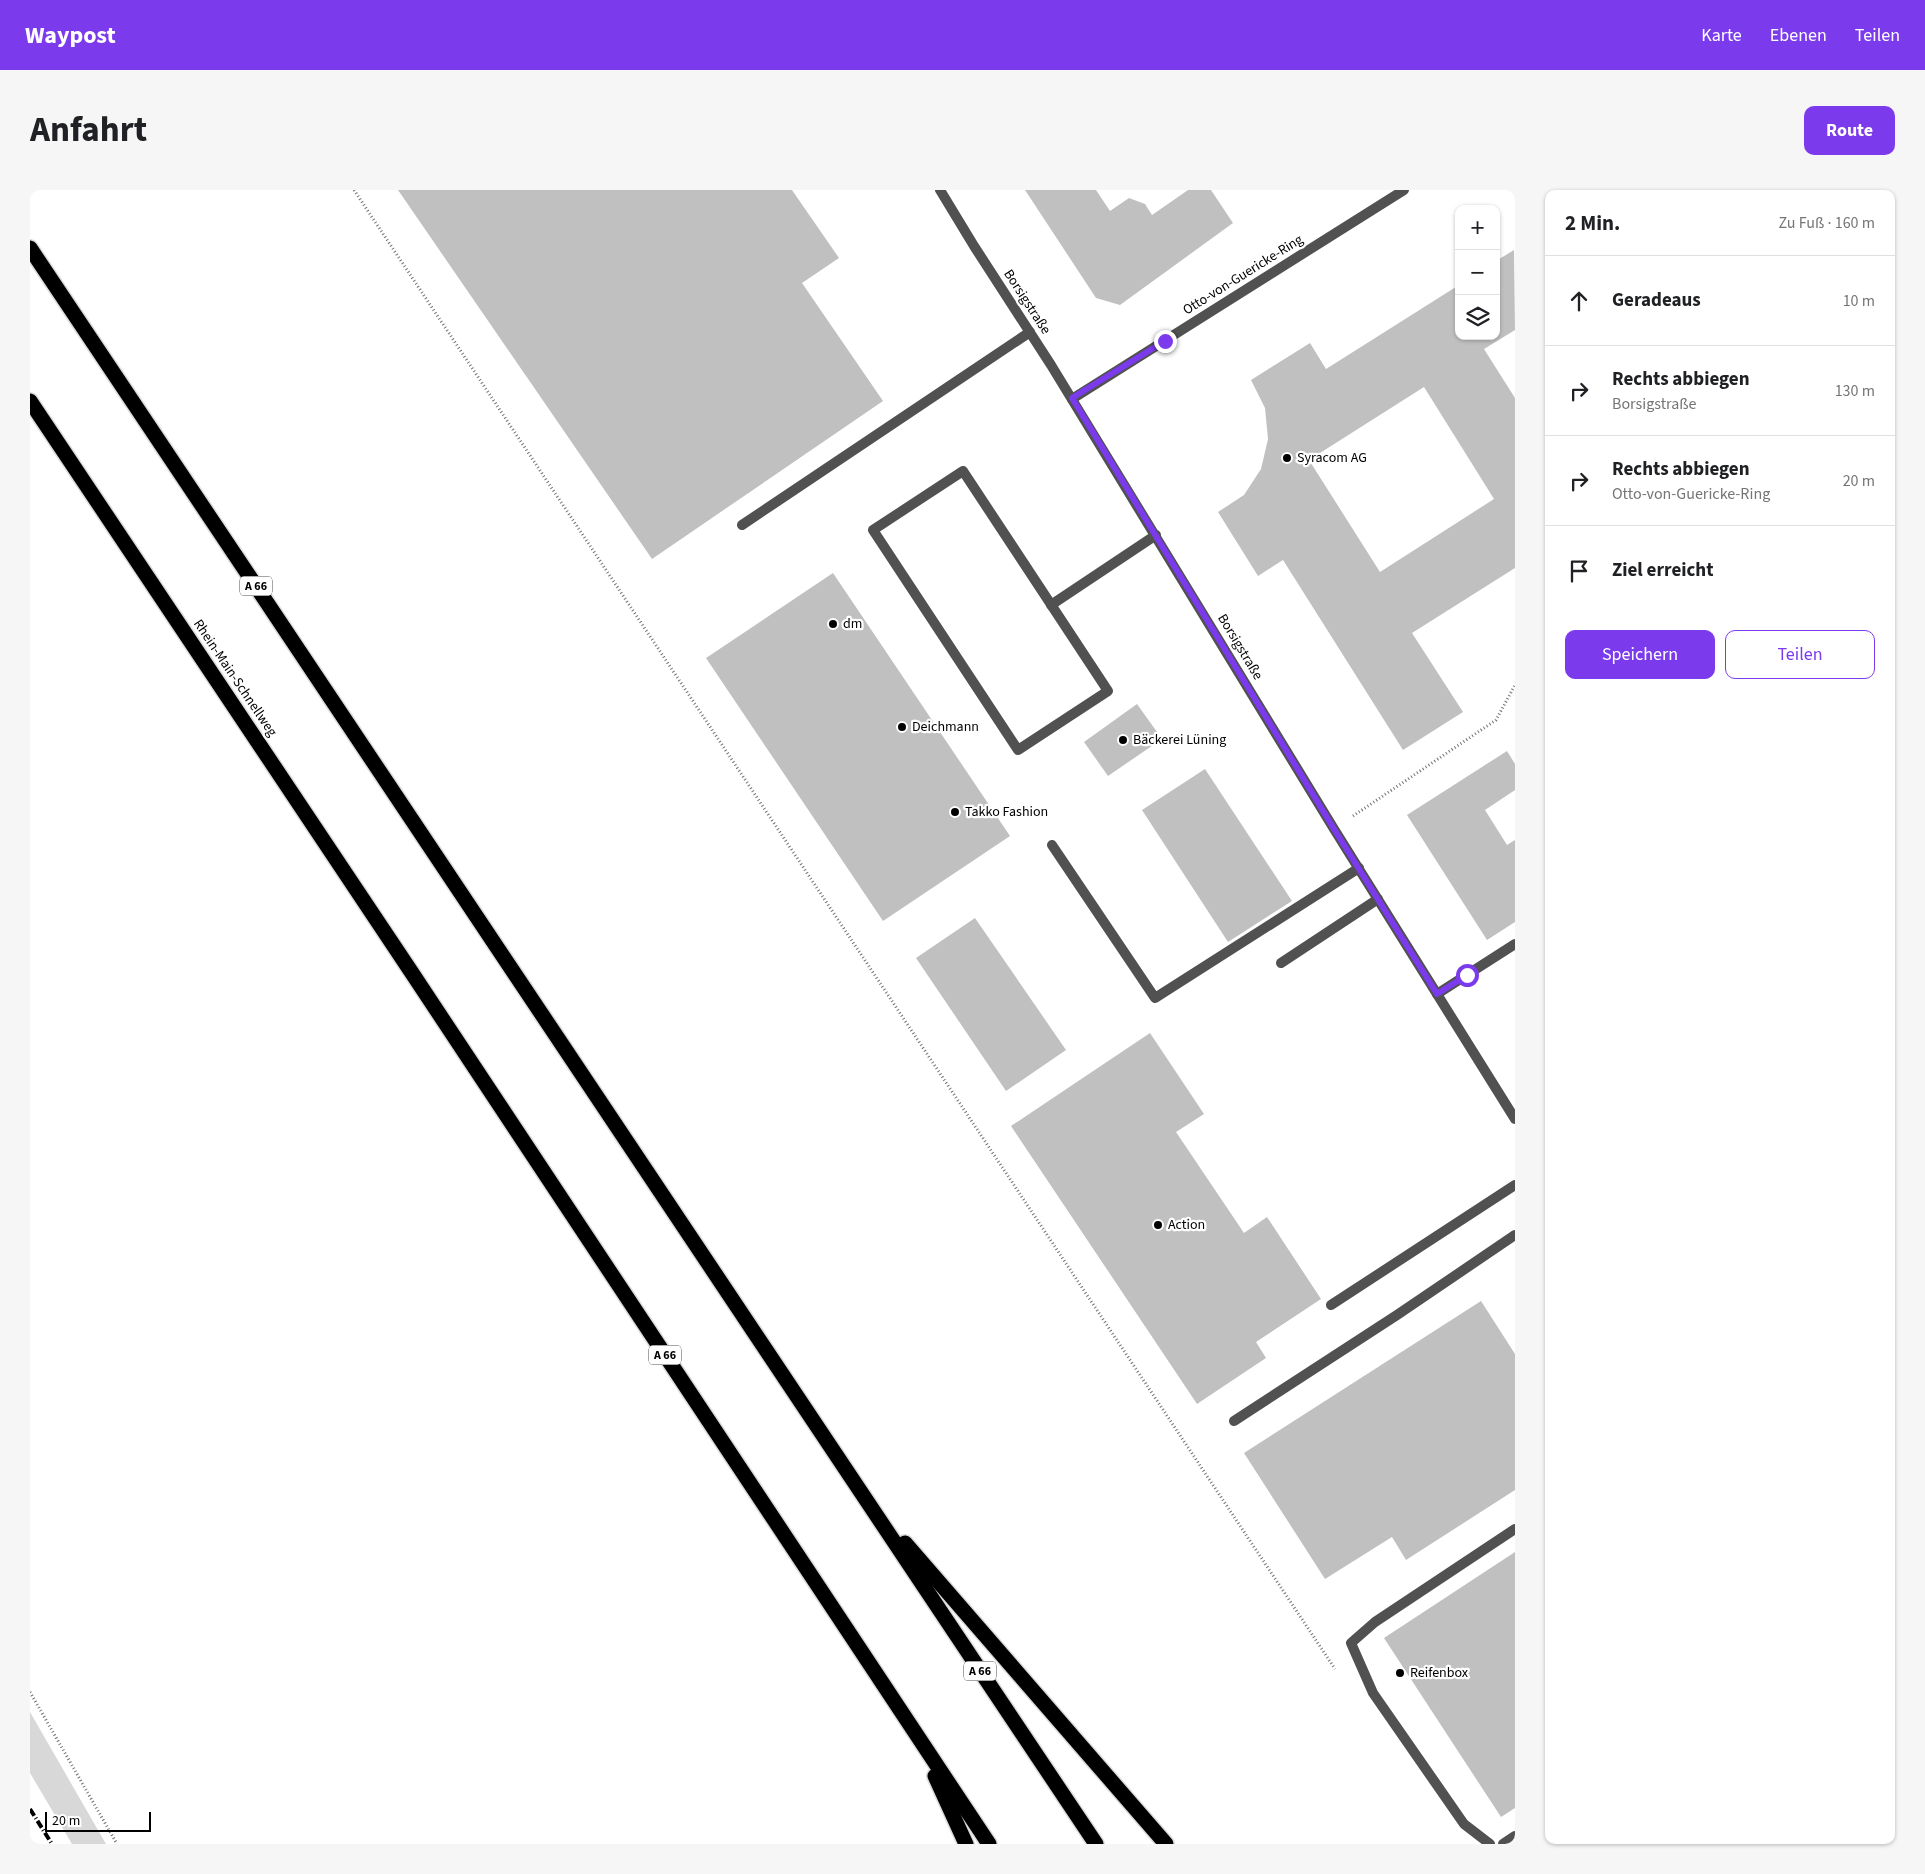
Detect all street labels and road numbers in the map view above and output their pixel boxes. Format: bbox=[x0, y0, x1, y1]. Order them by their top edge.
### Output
street label: Otto-von-Guericke-Ring bbox=[1179, 230, 1307, 320]
street label: Borsigstraße bbox=[998, 266, 1056, 338]
road number: A 66 bbox=[240, 576, 272, 596]
street label: Borsigstraße bbox=[1212, 610, 1268, 684]
street label: Rhein-Main-Schnellweg bbox=[188, 615, 282, 741]
road number: A 66 bbox=[649, 1346, 681, 1364]
road number: A 66 bbox=[964, 1662, 996, 1680]

